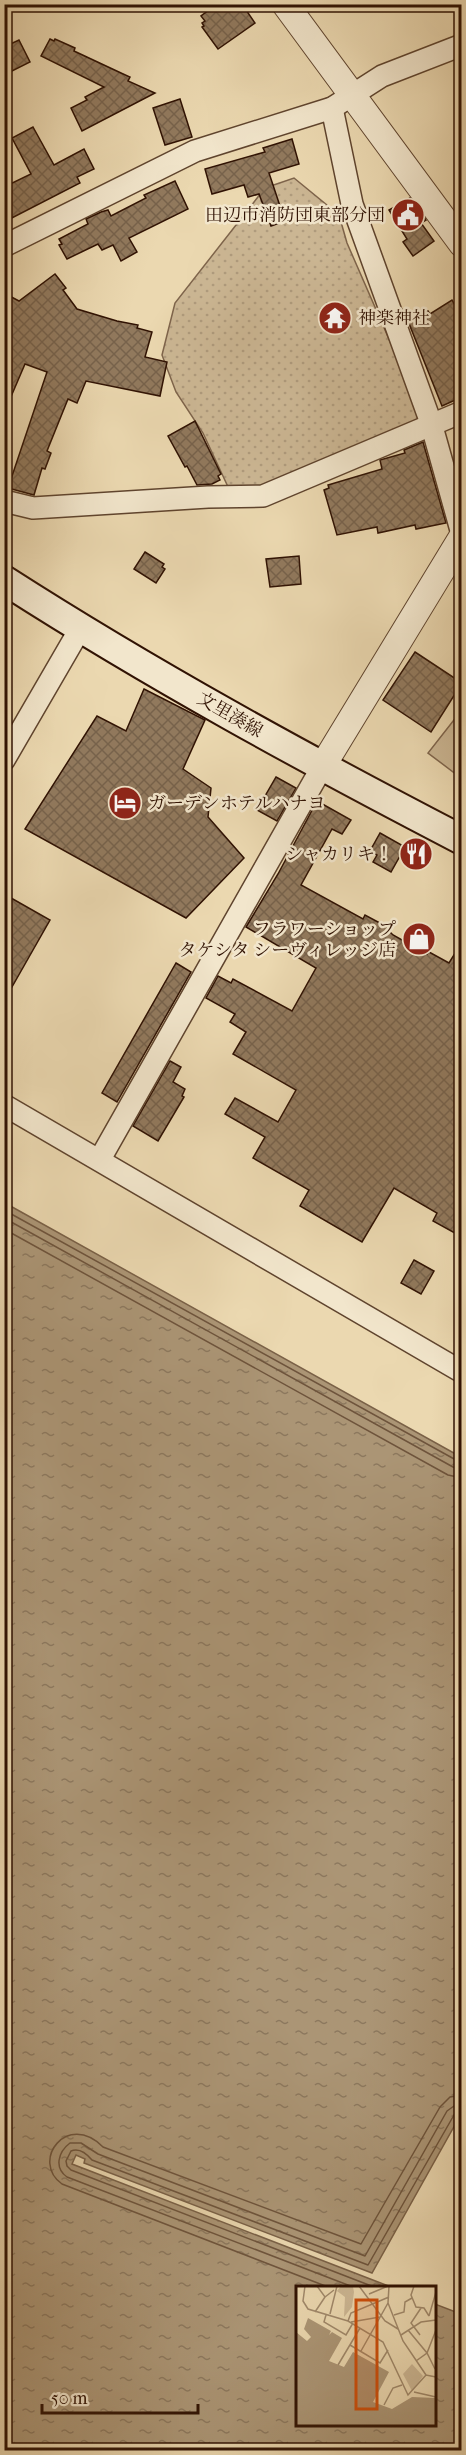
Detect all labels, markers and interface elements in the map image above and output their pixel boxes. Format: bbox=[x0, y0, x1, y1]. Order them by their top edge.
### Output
public building icon: 田辺市消防団東部分団 bbox=[390, 197, 426, 233]
place label: 田辺市消防団東部分団 bbox=[205, 205, 385, 226]
temple icon: 神楽神社 bbox=[317, 300, 353, 336]
place label: 神楽神社 bbox=[358, 308, 430, 329]
street label: 文里湊線 bbox=[194, 688, 266, 742]
hotel icon: ガーデンホテルハナヨ bbox=[107, 785, 143, 821]
place label: ガーデンホテルハナヨ bbox=[148, 793, 325, 814]
restaurant icon: シャカリキ！ bbox=[398, 836, 434, 872]
place label: シャカリキ！ bbox=[285, 844, 393, 865]
place label: フラワーショップ タケシタ シーヴィレッジ店 bbox=[178, 919, 396, 961]
shop icon: フラワーショップ タケシタ シーヴィレッジ店 bbox=[401, 921, 437, 957]
inset map bbox=[296, 2286, 436, 2425]
scale bar bbox=[42, 2377, 198, 2415]
text: 50 m bbox=[51, 2388, 88, 2409]

